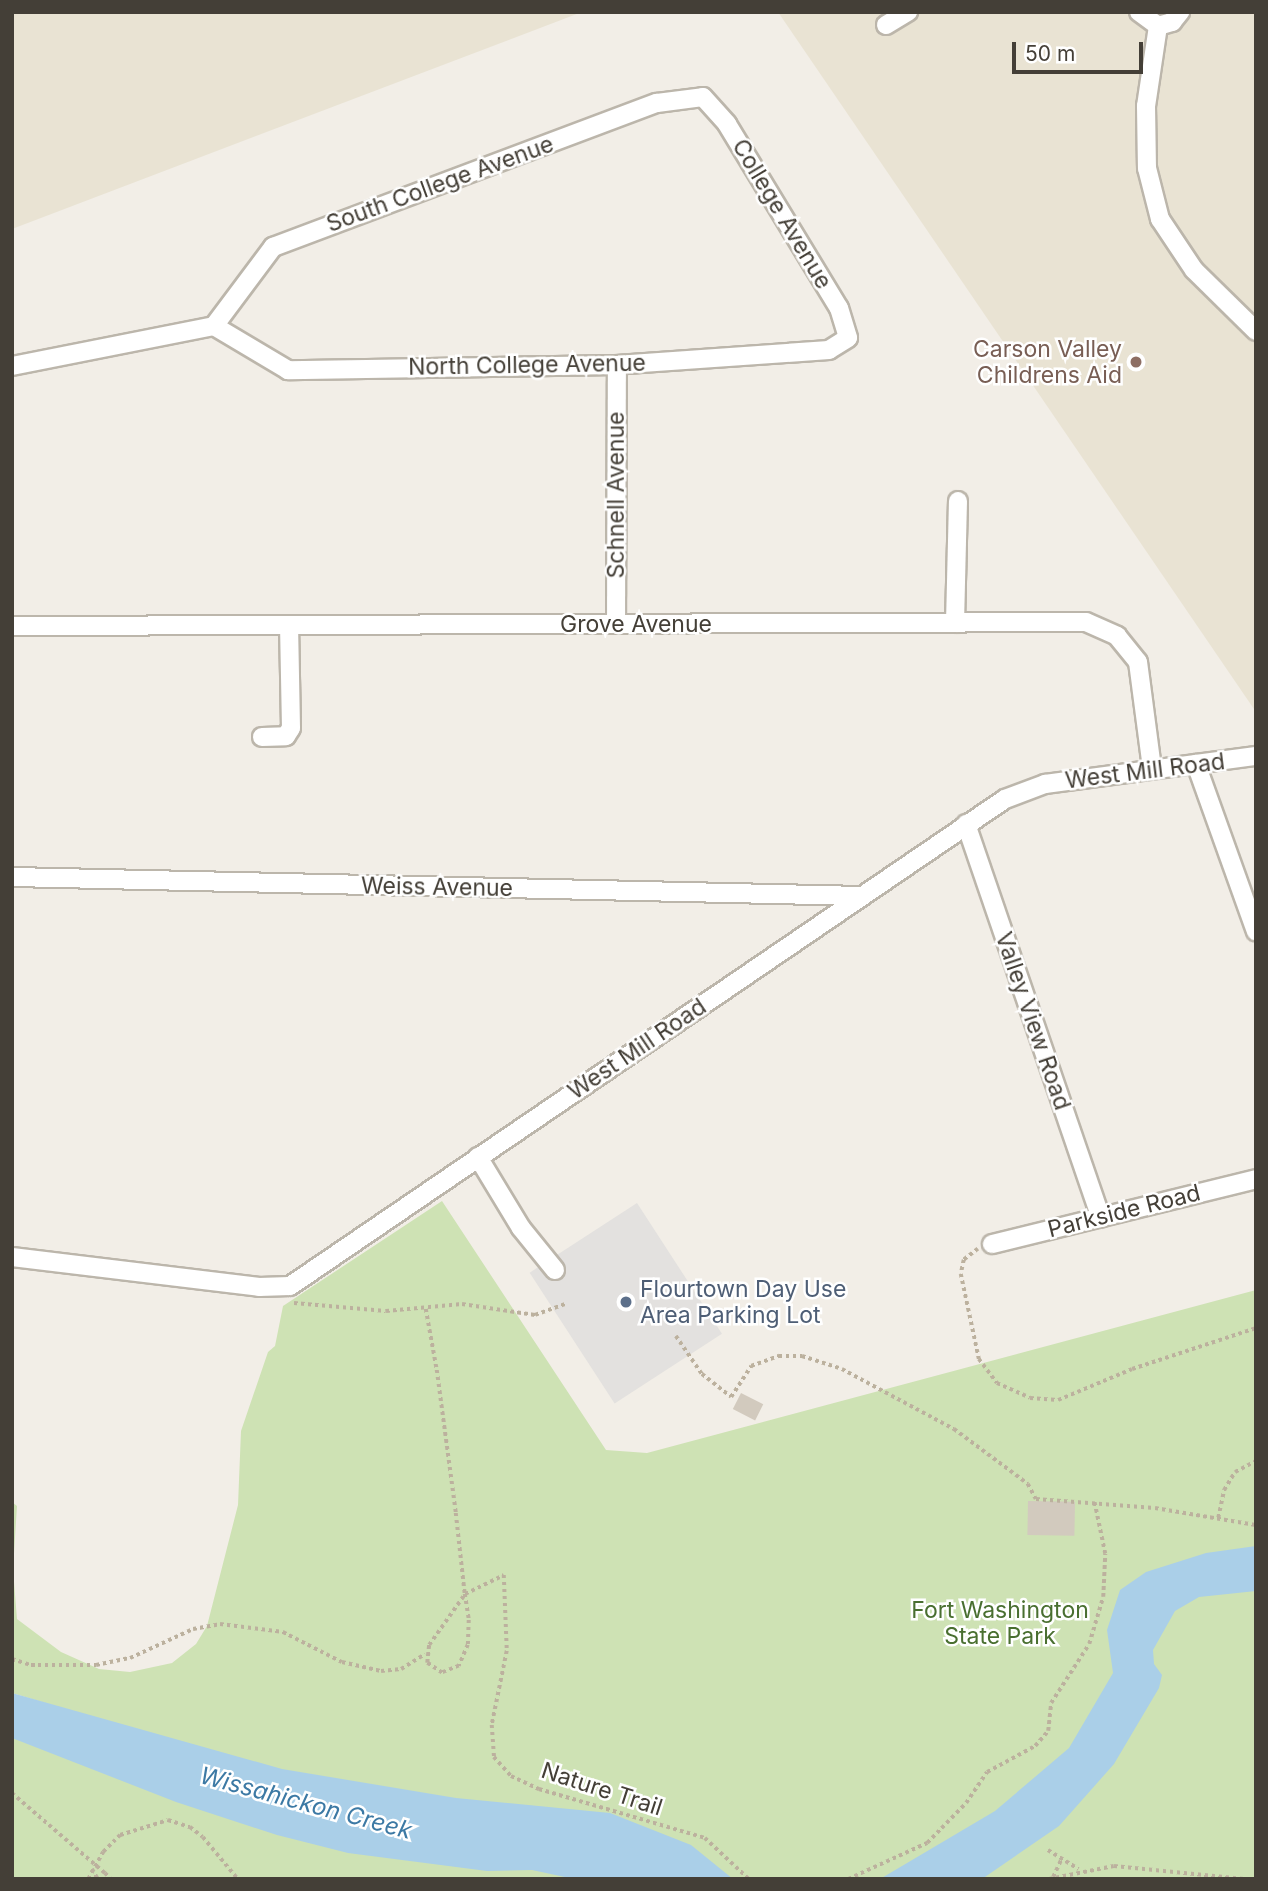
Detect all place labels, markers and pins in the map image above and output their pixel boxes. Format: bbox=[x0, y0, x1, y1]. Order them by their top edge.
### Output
place label: Carson Valley Childrens Aid bbox=[973, 335, 1122, 389]
marker: Carson Valley Childrens Aid bbox=[1128, 354, 1144, 370]
place label: Flourtown Day Use Area Parking Lot bbox=[640, 1275, 846, 1329]
marker: Flourtown Day Use Area Parking Lot bbox=[618, 1294, 634, 1310]

